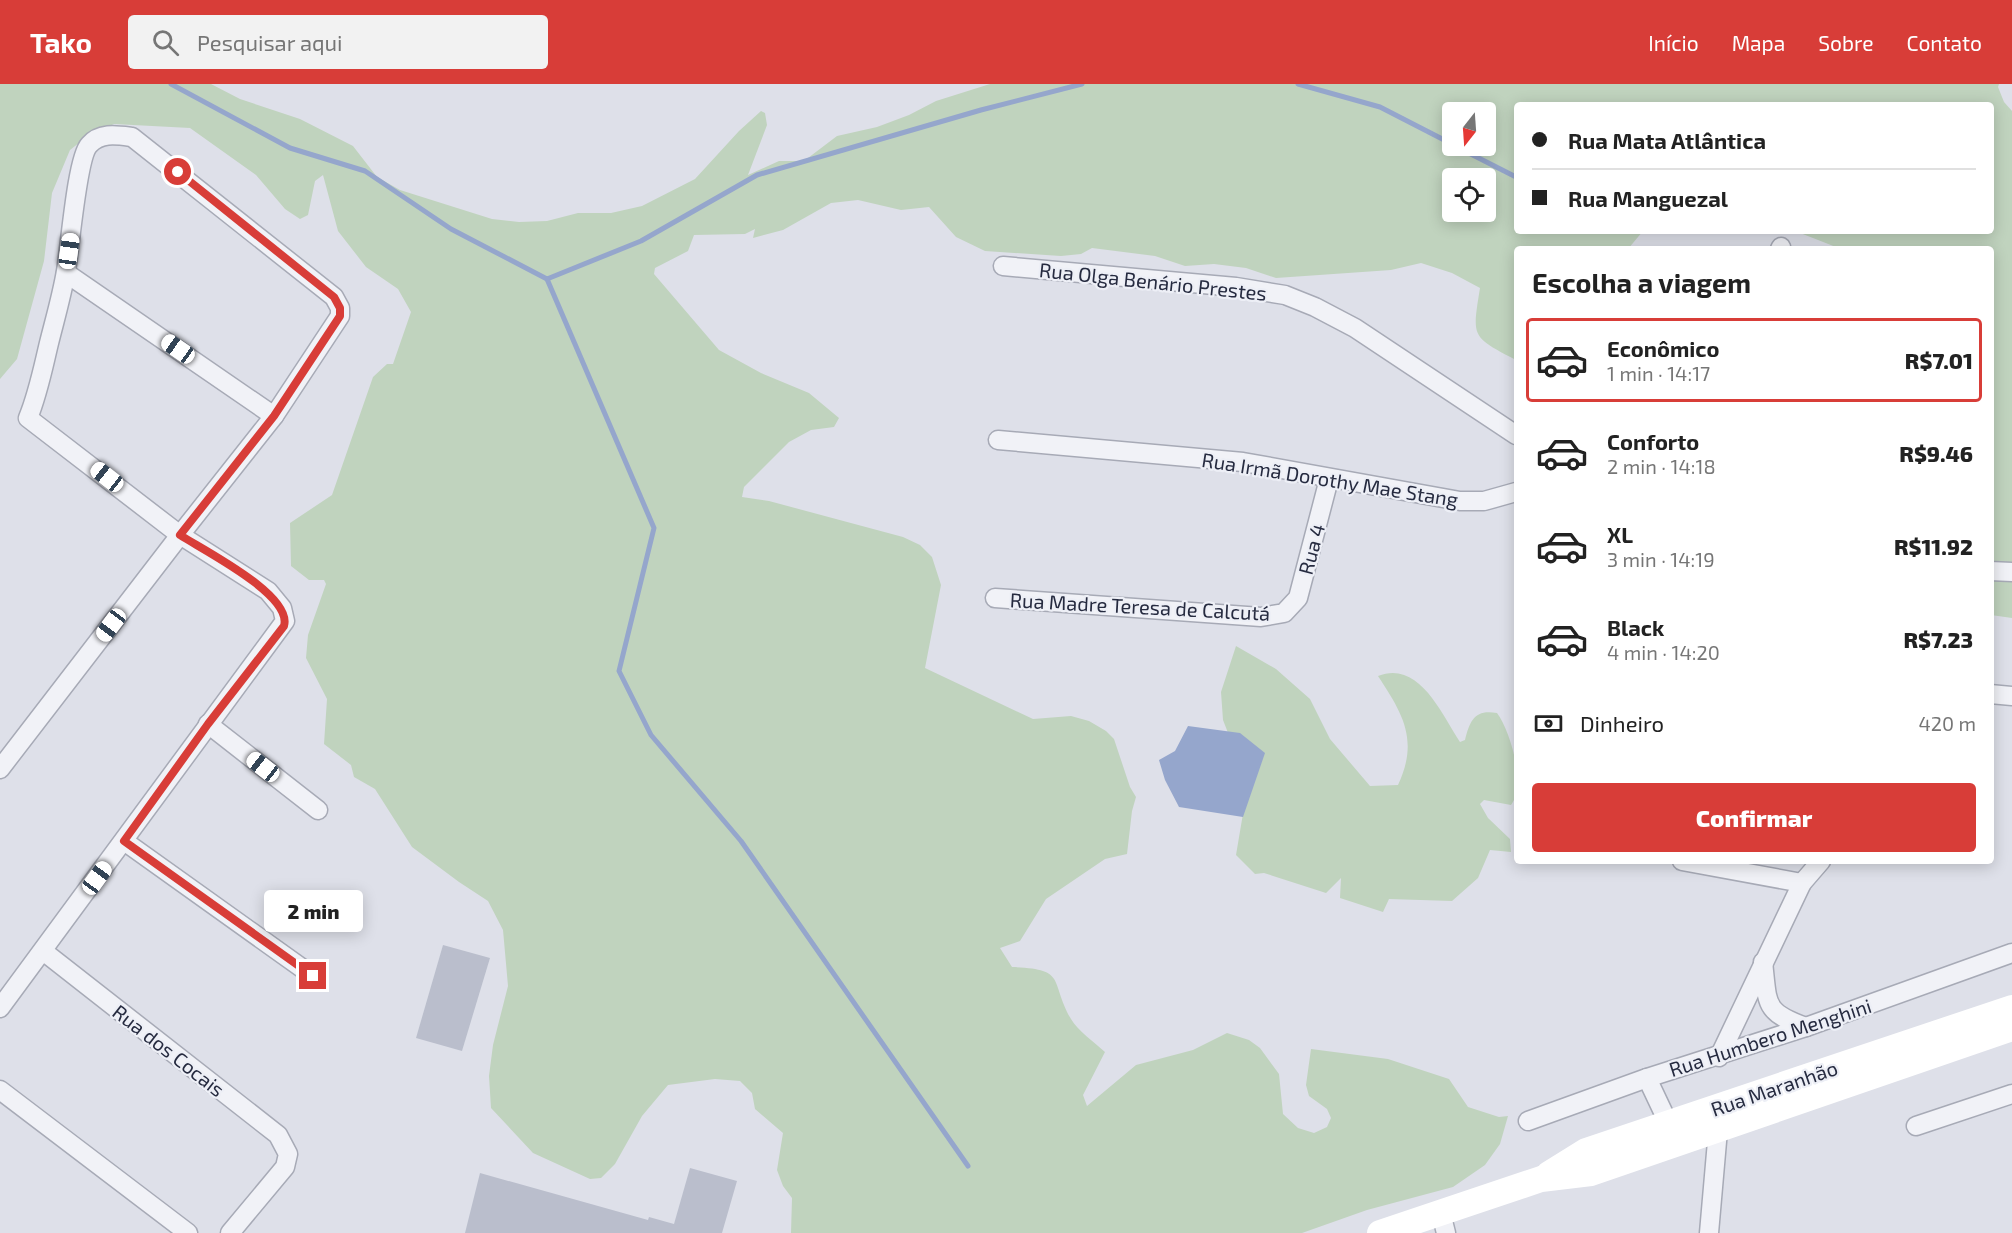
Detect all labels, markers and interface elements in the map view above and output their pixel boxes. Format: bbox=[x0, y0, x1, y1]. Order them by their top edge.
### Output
search box bbox=[128, 15, 548, 69]
text: Tako bbox=[30, 25, 92, 59]
icon: search bbox=[149, 26, 182, 59]
text: Pesquisar aqui bbox=[197, 29, 343, 55]
text: Início bbox=[1648, 30, 1699, 55]
text: Mapa bbox=[1732, 30, 1785, 55]
text: Sobre bbox=[1818, 30, 1873, 55]
text: Contato bbox=[1906, 30, 1982, 55]
north arrow bbox=[1442, 102, 1496, 156]
map controls bbox=[1442, 102, 1496, 222]
text: Rua Mata Atlântica bbox=[1568, 127, 1766, 153]
route start bbox=[164, 158, 191, 185]
button: locate bbox=[1442, 168, 1496, 222]
text: Rua Manguezal bbox=[1568, 185, 1728, 211]
car bbox=[58, 232, 80, 270]
street label: Rua Olga Benário Prestes bbox=[1038, 257, 1268, 305]
text: Escolha a viagem bbox=[1532, 266, 1751, 298]
car bbox=[158, 331, 198, 367]
icon: car bbox=[1535, 333, 1589, 387]
text: Econômico bbox=[1607, 335, 1719, 361]
text: R$7.01 bbox=[1905, 347, 1973, 373]
text: 1 min · 14:17 bbox=[1607, 361, 1710, 385]
icon: car bbox=[1535, 426, 1589, 480]
text: Conforto bbox=[1607, 428, 1699, 454]
text: R$9.46 bbox=[1899, 440, 1973, 466]
street label: Rua Irmã Dorothy Mae Stang bbox=[1200, 447, 1460, 511]
text: 2 min · 14:18 bbox=[1607, 454, 1716, 478]
car bbox=[87, 459, 127, 495]
icon: car bbox=[1535, 519, 1589, 573]
street label: Rua 4 bbox=[1293, 521, 1329, 577]
text: XL bbox=[1607, 521, 1633, 547]
text: R$11.92 bbox=[1894, 533, 1973, 559]
text: 3 min · 14:19 bbox=[1607, 547, 1715, 571]
street label: Rua Madre Teresa de Calcutá bbox=[1009, 587, 1271, 625]
car bbox=[93, 605, 129, 645]
icon: car bbox=[1535, 612, 1589, 666]
text: Black bbox=[1607, 614, 1664, 640]
text: R$7.23 bbox=[1903, 626, 1973, 652]
text: 4 min · 14:20 bbox=[1607, 640, 1720, 664]
icon: cash bbox=[1532, 707, 1565, 740]
text: Dinheiro bbox=[1580, 710, 1664, 736]
text: 420 m bbox=[1918, 711, 1976, 735]
car bbox=[243, 749, 283, 785]
button: Confirmar bbox=[1532, 783, 1976, 852]
car bbox=[79, 858, 115, 898]
callout: 2 min bbox=[264, 889, 362, 931]
text: 2 min bbox=[288, 899, 339, 923]
route end bbox=[299, 962, 326, 989]
street label: Rua Humbero Menghini bbox=[1666, 993, 1874, 1081]
street label: Rua dos Cocais bbox=[108, 999, 230, 1101]
street label: Rua Maranhão bbox=[1708, 1055, 1840, 1121]

